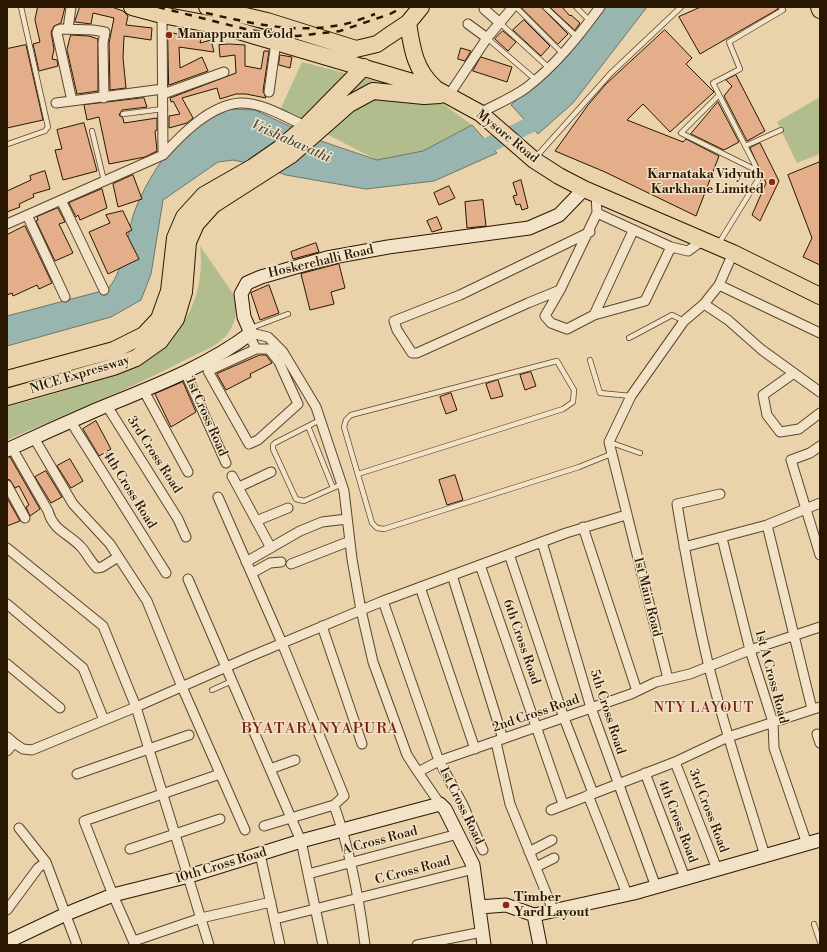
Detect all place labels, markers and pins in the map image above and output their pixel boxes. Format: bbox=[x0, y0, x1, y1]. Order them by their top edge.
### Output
place label: Manappuram Gold bbox=[177, 27, 293, 43]
marker: Manappuram Gold bbox=[164, 30, 174, 40]
place label: Karnataka Vidyuth Karkhane Limited bbox=[647, 167, 764, 198]
marker: Karnataka Vidyuth Karkhane Limited bbox=[767, 177, 777, 187]
place label: Timber Yard Layout bbox=[514, 890, 589, 921]
marker: Timber Yard Layout bbox=[501, 900, 511, 910]

